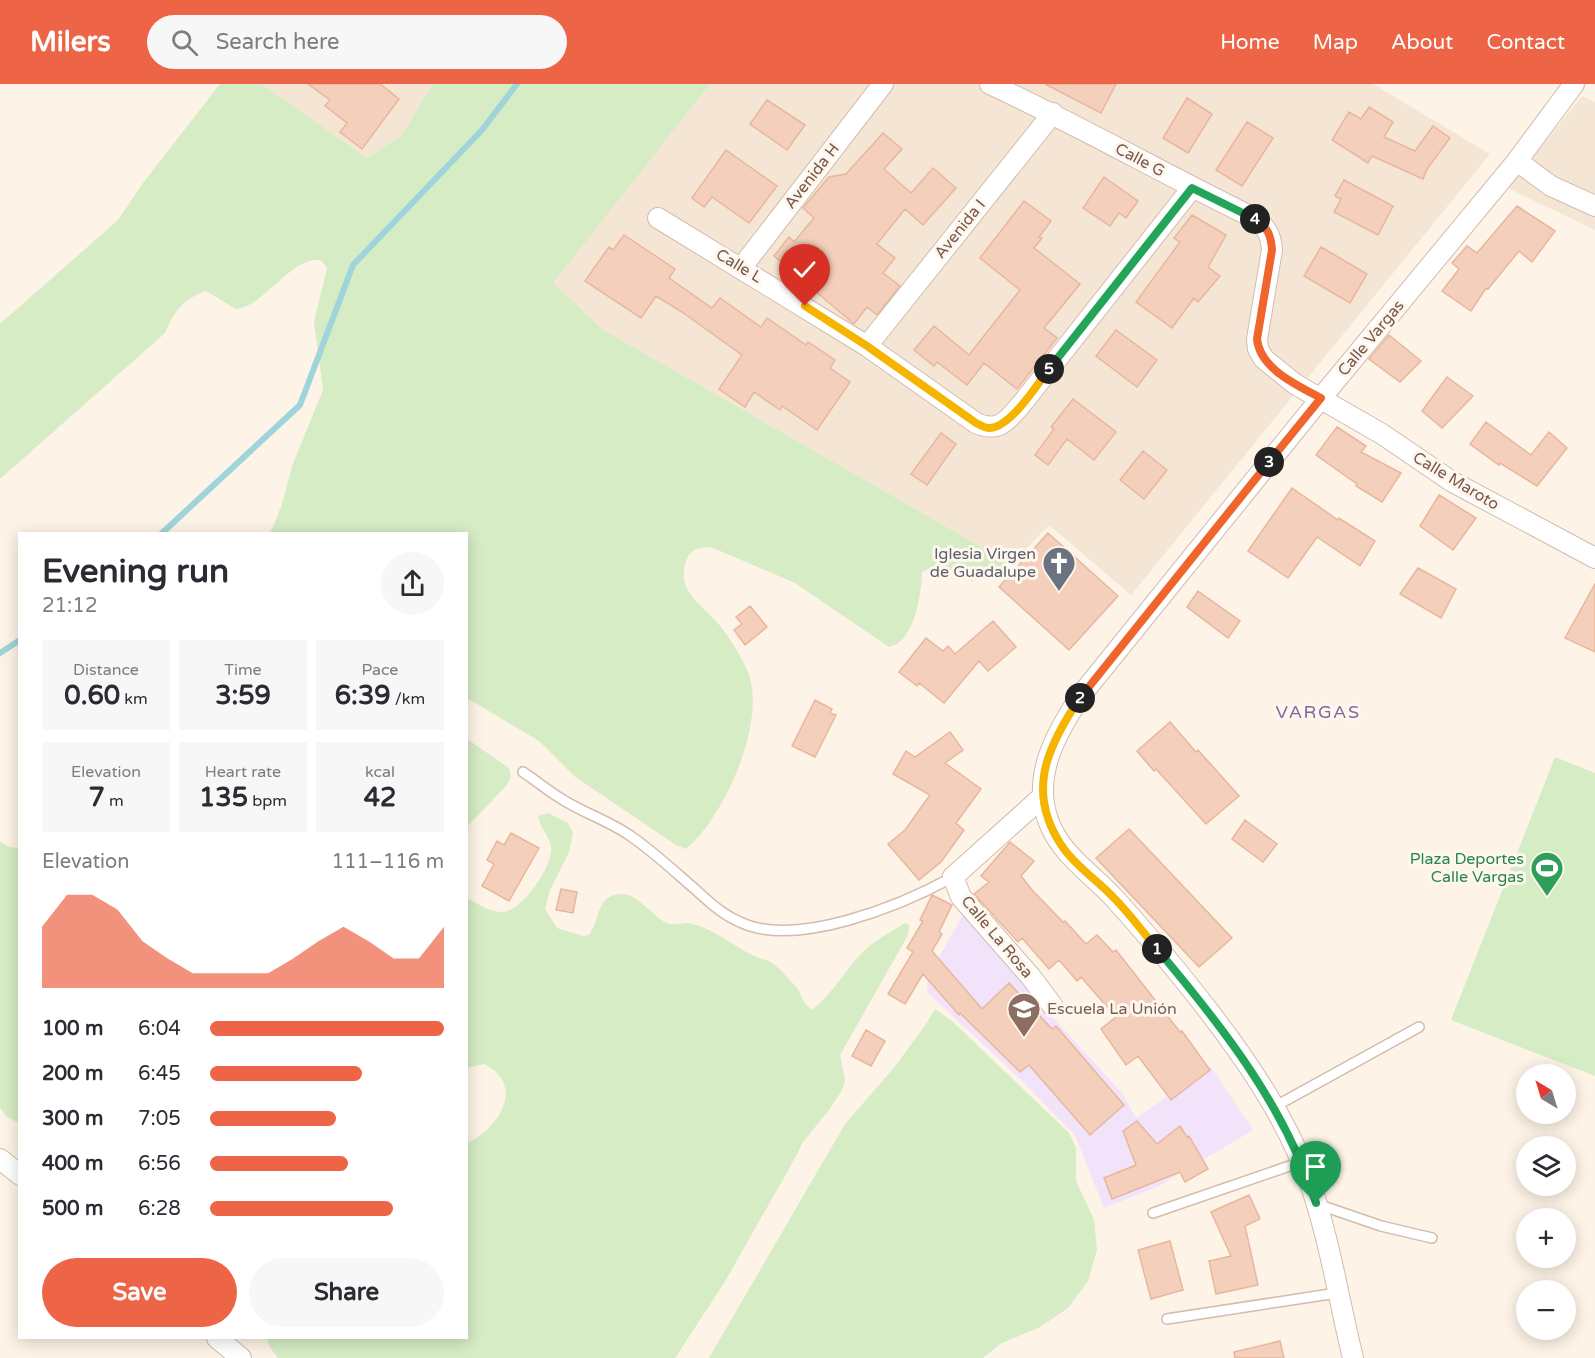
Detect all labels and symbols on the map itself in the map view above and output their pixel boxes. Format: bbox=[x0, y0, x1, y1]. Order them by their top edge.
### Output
street label: Avenida H bbox=[780, 139, 844, 213]
street label: Calle G bbox=[1112, 139, 1168, 181]
street label: Avenida I bbox=[930, 195, 990, 263]
pin: 4 bbox=[1240, 204, 1270, 234]
street label: Calle L bbox=[712, 244, 766, 288]
pin bbox=[779, 244, 830, 306]
street label: Calle Vargas bbox=[1333, 296, 1409, 380]
pin: 5 bbox=[1034, 354, 1064, 384]
pin: 3 bbox=[1254, 447, 1284, 477]
street label: Calle Maroto bbox=[1409, 447, 1503, 515]
place label: Iglesia Virgen de Guadalupe bbox=[930, 544, 1036, 582]
church icon: Iglesia Virgen de Guadalupe bbox=[1041, 545, 1077, 592]
pin: 2 bbox=[1065, 683, 1095, 713]
district label: VARGAS bbox=[1275, 701, 1361, 723]
place label: Plaza Deportes Calle Vargas bbox=[1410, 849, 1524, 887]
sports icon: Plaza Deportes Calle Vargas bbox=[1529, 850, 1565, 897]
street label: Calle La Rosa bbox=[957, 892, 1037, 982]
pin: 1 bbox=[1142, 934, 1172, 964]
school or university icon: Escuela La Unión bbox=[1006, 991, 1042, 1038]
place label: Escuela La Unión bbox=[1047, 999, 1177, 1019]
north arrow bbox=[1516, 1064, 1576, 1124]
pin bbox=[1290, 1141, 1341, 1203]

